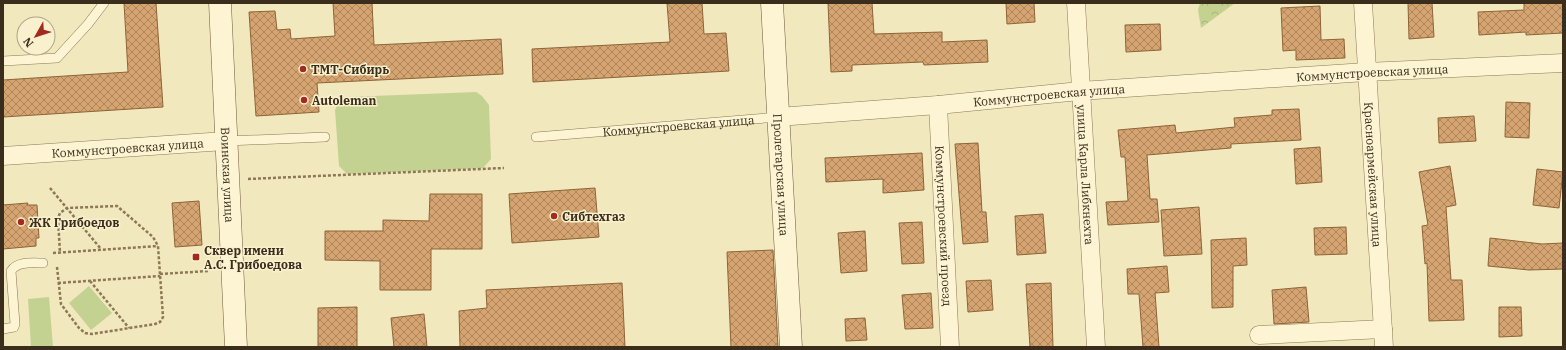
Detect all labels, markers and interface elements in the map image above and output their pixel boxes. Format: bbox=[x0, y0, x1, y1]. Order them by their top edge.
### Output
north arrow bbox=[16, 16, 56, 56]
text: N bbox=[20, 34, 36, 50]
street label: Коммунстроевская улица bbox=[1296, 61, 1449, 84]
place label: ТМТ-Сибирь bbox=[311, 62, 389, 77]
marker: ТМТ-Сибирь bbox=[298, 64, 308, 74]
street label: Коммунстроевская улица bbox=[973, 81, 1126, 109]
place label: Autoleman bbox=[312, 93, 377, 108]
marker: Autoleman bbox=[299, 95, 309, 105]
street label: Красноармейская улица bbox=[1362, 102, 1385, 248]
street label: улица Карла Либкнехта bbox=[1074, 104, 1098, 246]
street label: Коммунстроевская улица bbox=[602, 111, 755, 139]
street label: Пролетарская улица bbox=[771, 113, 792, 237]
street label: Воинская улица bbox=[218, 127, 238, 223]
street label: Коммунстроевская улица bbox=[51, 135, 205, 160]
street label: Коммунстроевский проезд bbox=[933, 145, 955, 307]
place label: Сибтехгаз bbox=[562, 209, 626, 224]
marker: Сибтехгаз bbox=[549, 211, 559, 221]
place label: ЖК Грибоедов bbox=[29, 215, 119, 230]
marker: ЖК Грибоедов bbox=[16, 217, 26, 227]
place label: Сквер имени А.С. Грибоедова bbox=[204, 243, 302, 272]
marker: Сквер имени А.С. Грибоедова bbox=[191, 252, 201, 262]

